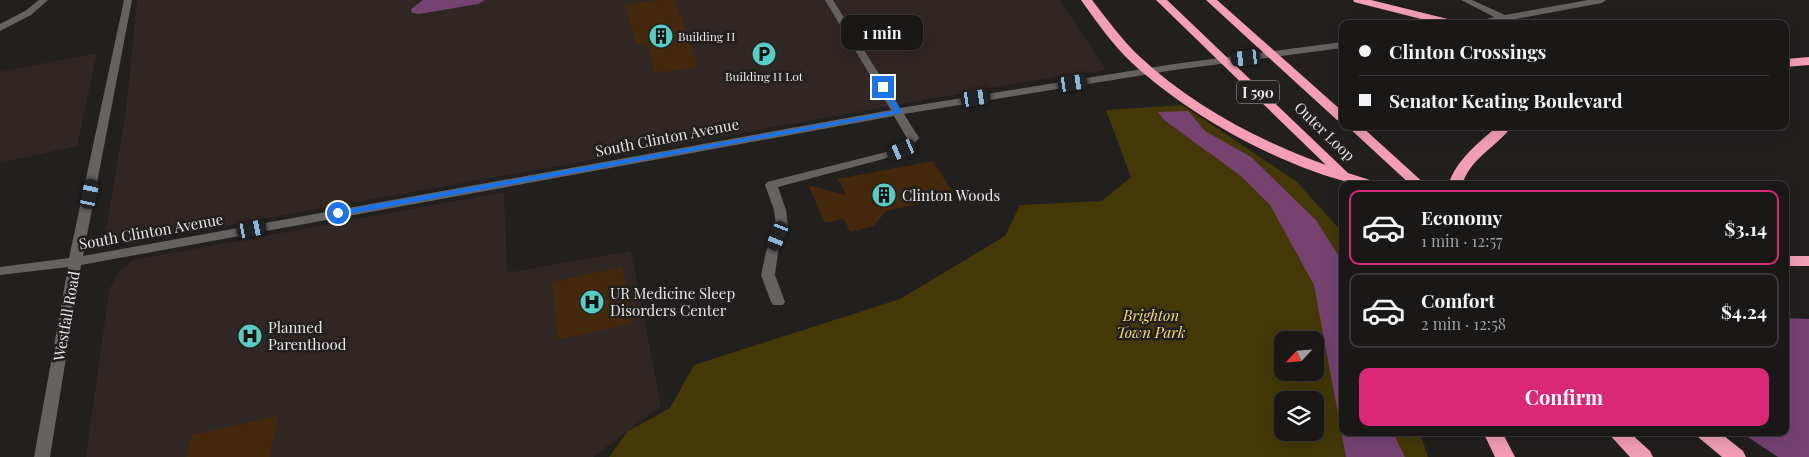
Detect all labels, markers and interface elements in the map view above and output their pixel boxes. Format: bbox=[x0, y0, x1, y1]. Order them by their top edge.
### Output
callout: 1 min bbox=[842, 14, 924, 49]
text: 1 min bbox=[862, 22, 902, 43]
building icon: Building H bbox=[648, 23, 674, 49]
place label: Building H bbox=[678, 28, 735, 44]
text: Clinton Crossings bbox=[1389, 38, 1546, 64]
parking icon: Building H Lot bbox=[751, 41, 777, 67]
car bbox=[1230, 49, 1261, 67]
place label: Building H Lot bbox=[725, 68, 804, 84]
car bbox=[1057, 73, 1088, 93]
route end bbox=[872, 76, 894, 98]
road number: I 590 bbox=[1237, 80, 1279, 104]
text: Senator Keating Boulevard bbox=[1389, 87, 1623, 113]
car bbox=[960, 88, 991, 108]
street label: Outer Loop bbox=[1290, 97, 1360, 165]
street label: South Clinton Avenue bbox=[593, 113, 741, 161]
car bbox=[885, 137, 918, 163]
car bbox=[79, 178, 100, 210]
building icon: Clinton Woods bbox=[871, 182, 897, 208]
place label: Clinton Woods bbox=[902, 185, 1000, 205]
route start bbox=[327, 202, 349, 224]
text: Economy bbox=[1421, 204, 1502, 230]
icon: car bbox=[1361, 205, 1406, 250]
street label: South Clinton Avenue bbox=[77, 208, 225, 254]
text: $3.14 bbox=[1724, 215, 1767, 241]
car bbox=[235, 219, 268, 239]
car bbox=[765, 219, 790, 253]
text: 1 min · 12:57 bbox=[1421, 230, 1503, 251]
street label: Westfall Road bbox=[48, 269, 84, 364]
place label: UR Medicine Sleep Disorders Center bbox=[610, 283, 735, 320]
text: Comfort bbox=[1421, 287, 1495, 313]
icon: car bbox=[1361, 288, 1406, 333]
hospital icon: UR Medicine Sleep Disorders Center bbox=[579, 289, 605, 315]
text: $4.24 bbox=[1721, 298, 1767, 324]
park label: Brighton Town Park bbox=[1117, 305, 1186, 342]
text: 2 min · 12:58 bbox=[1421, 313, 1506, 334]
place label: Planned Parenthood bbox=[268, 317, 347, 354]
hospital icon: Planned Parenthood bbox=[237, 323, 263, 349]
north arrow bbox=[1274, 331, 1324, 381]
map controls bbox=[1274, 331, 1324, 441]
button: Confirm bbox=[1359, 368, 1769, 426]
button: layers bbox=[1274, 391, 1324, 441]

